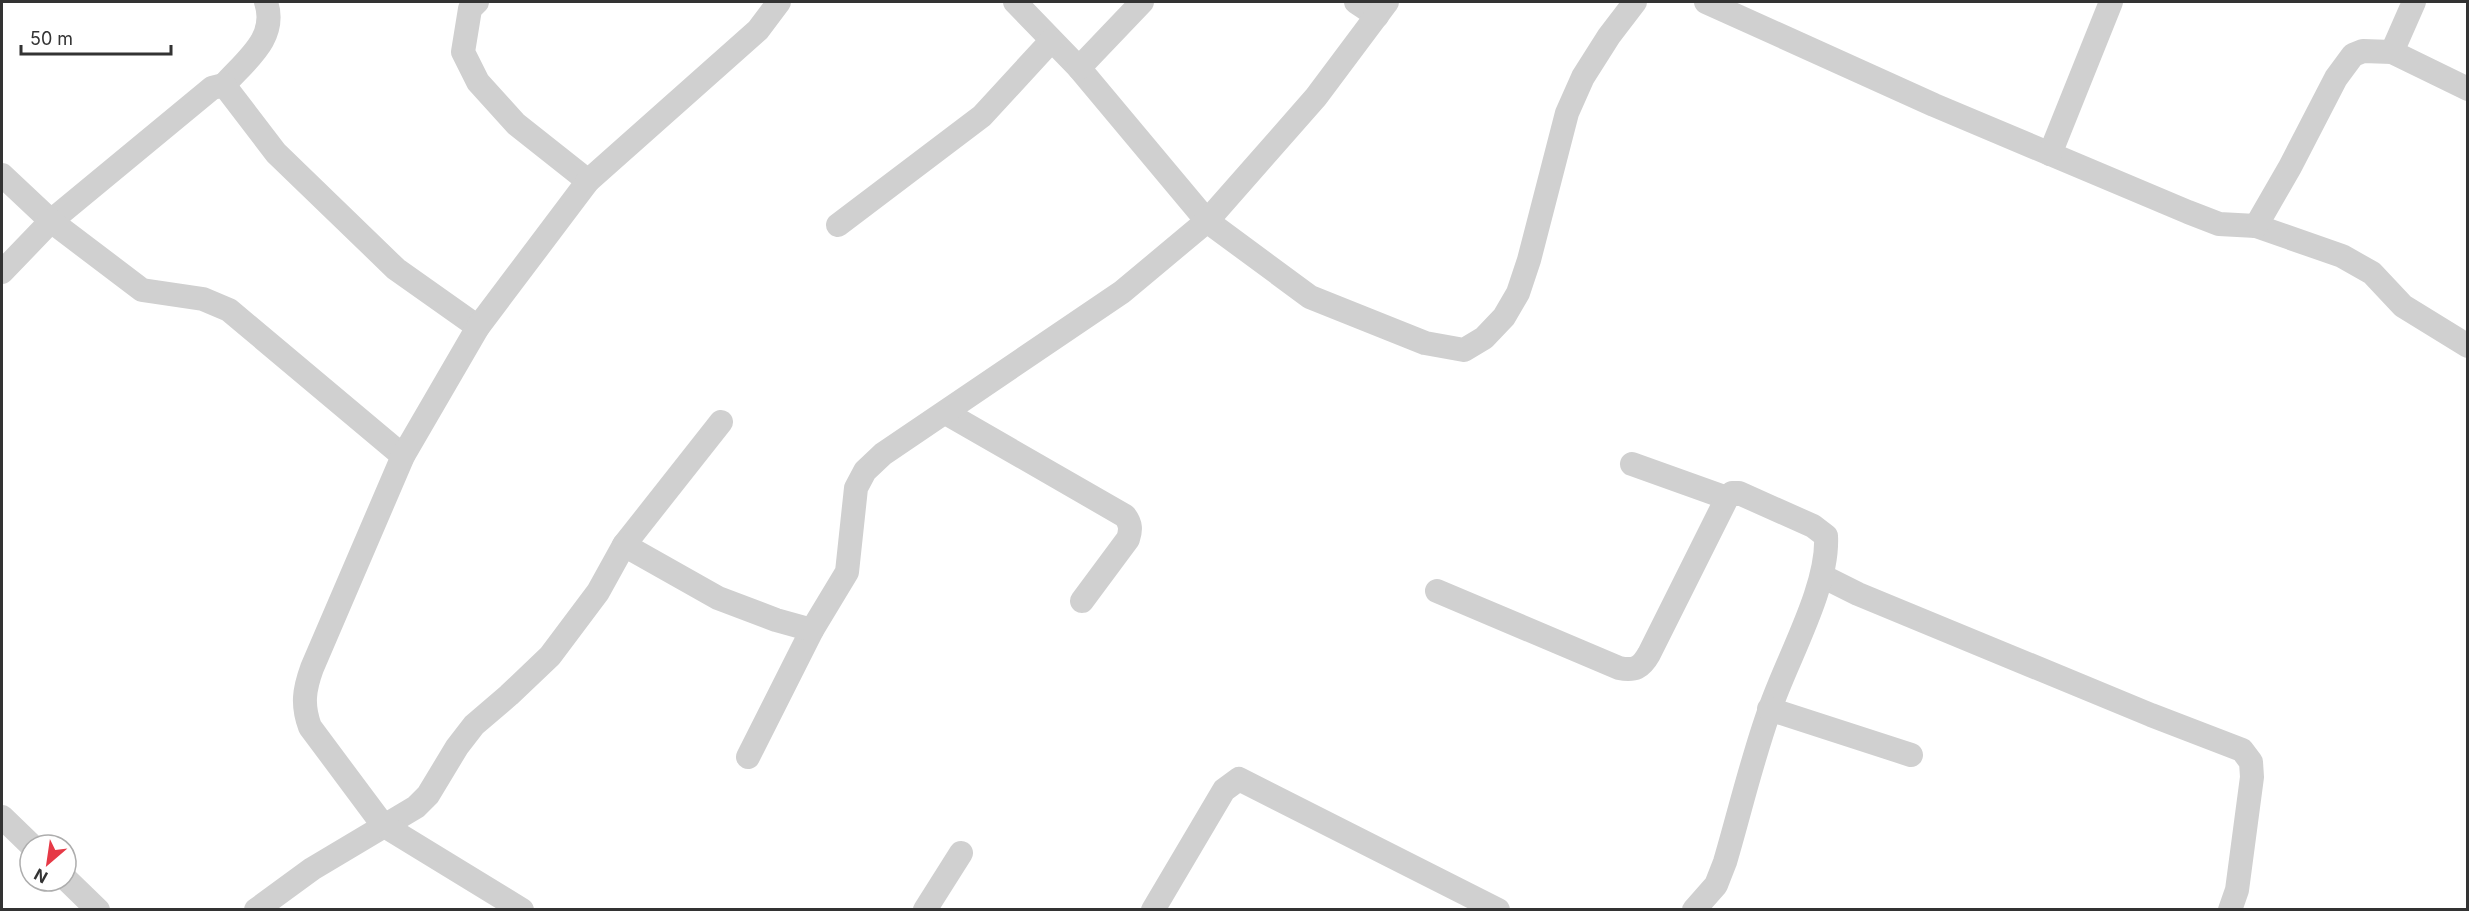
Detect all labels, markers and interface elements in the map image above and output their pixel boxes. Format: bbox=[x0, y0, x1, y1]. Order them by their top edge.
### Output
scale bar bbox=[21, 18, 171, 56]
text: 50 m bbox=[30, 28, 73, 49]
north arrow bbox=[18, 833, 78, 893]
text: N bbox=[31, 864, 51, 888]

